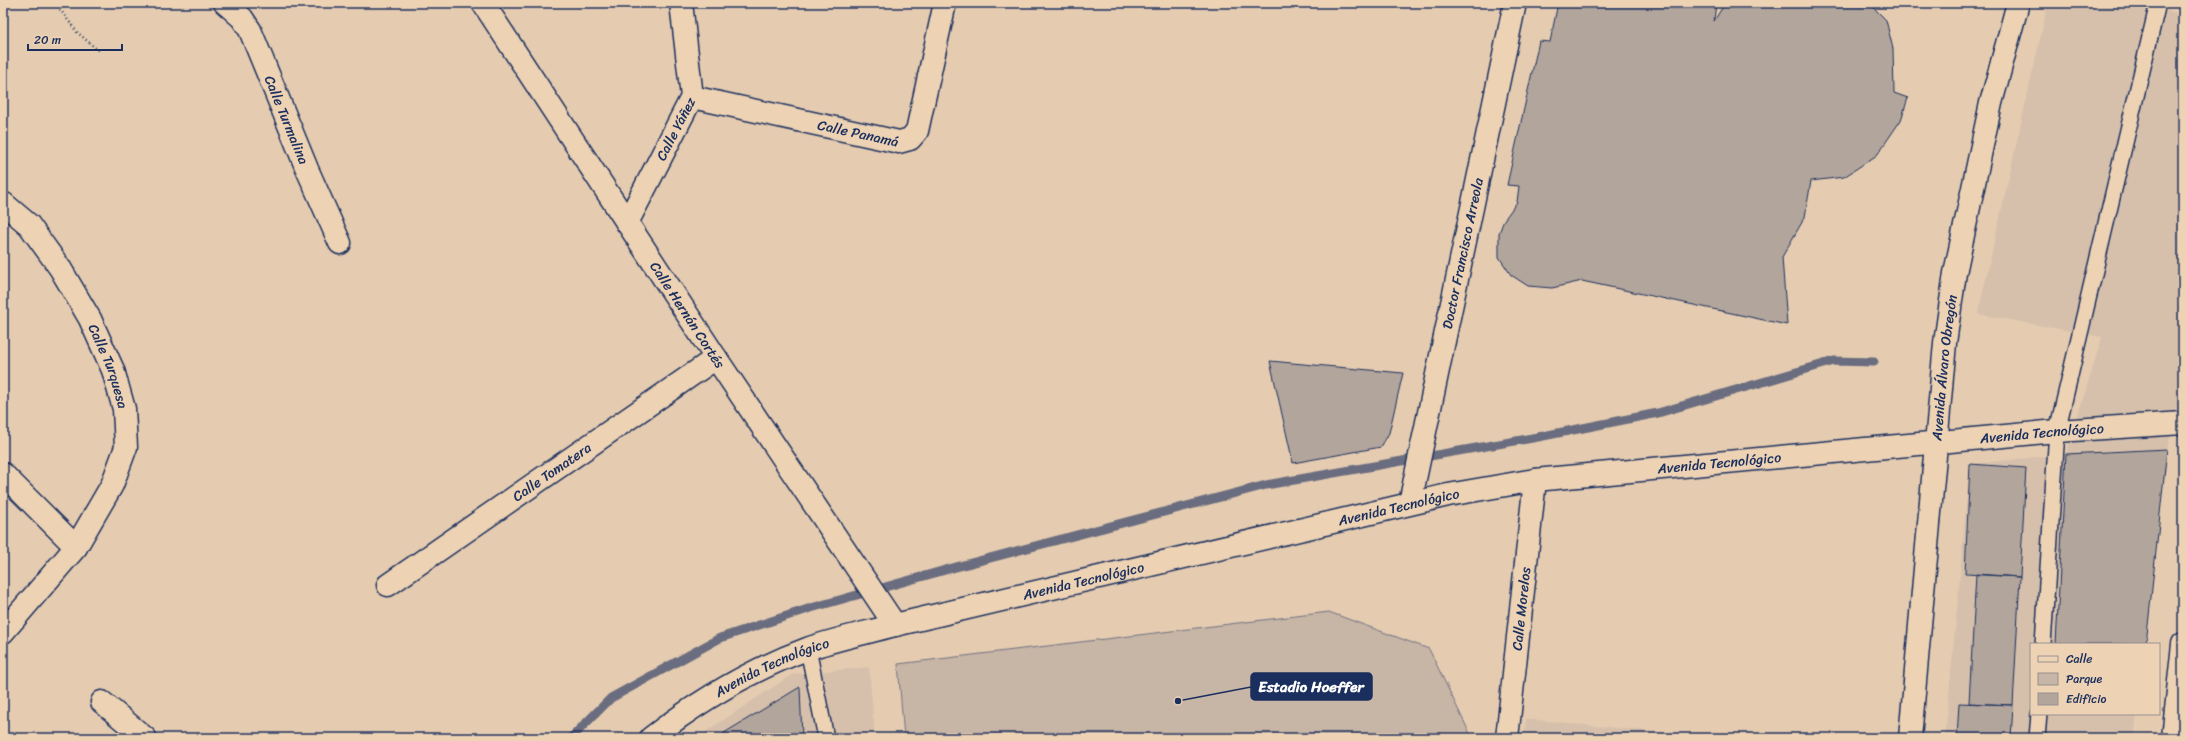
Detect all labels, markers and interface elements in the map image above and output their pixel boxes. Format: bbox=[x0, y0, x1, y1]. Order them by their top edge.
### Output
scale bar bbox=[28, 26, 122, 52]
text: 20 m bbox=[34, 29, 61, 51]
street label: Calle Turmalina bbox=[257, 71, 316, 168]
street label: Calle Yáñez bbox=[649, 92, 703, 165]
street label: Calle Panamá bbox=[815, 112, 901, 154]
street label: Doctor Francisco Arreola bbox=[1434, 175, 1491, 331]
street label: Calle Hernán Cortés bbox=[643, 256, 733, 374]
street label: Avenida Álvaro Obregón bbox=[1924, 292, 1964, 443]
street label: Calle Turquesa bbox=[81, 320, 136, 411]
street label: Avenida Tecnológico bbox=[1978, 416, 2105, 451]
street label: Calle Tomatera bbox=[507, 435, 596, 508]
street label: Avenida Tecnológico bbox=[1655, 444, 1782, 481]
street label: Avenida Tecnológico bbox=[1335, 481, 1461, 533]
street label: Avenida Tecnológico bbox=[1019, 554, 1147, 607]
street label: Calle Morelos bbox=[1504, 565, 1538, 652]
street label: Avenida Tecnológico bbox=[709, 630, 832, 704]
legend bbox=[2030, 643, 2160, 715]
text: Calle bbox=[2066, 648, 2093, 670]
text: Parque bbox=[2066, 668, 2103, 690]
callout: Estadio Hoeffer bbox=[1251, 673, 1372, 700]
text: Estadio Hoeffer bbox=[1258, 674, 1365, 700]
text: Edificio bbox=[2066, 688, 2106, 710]

